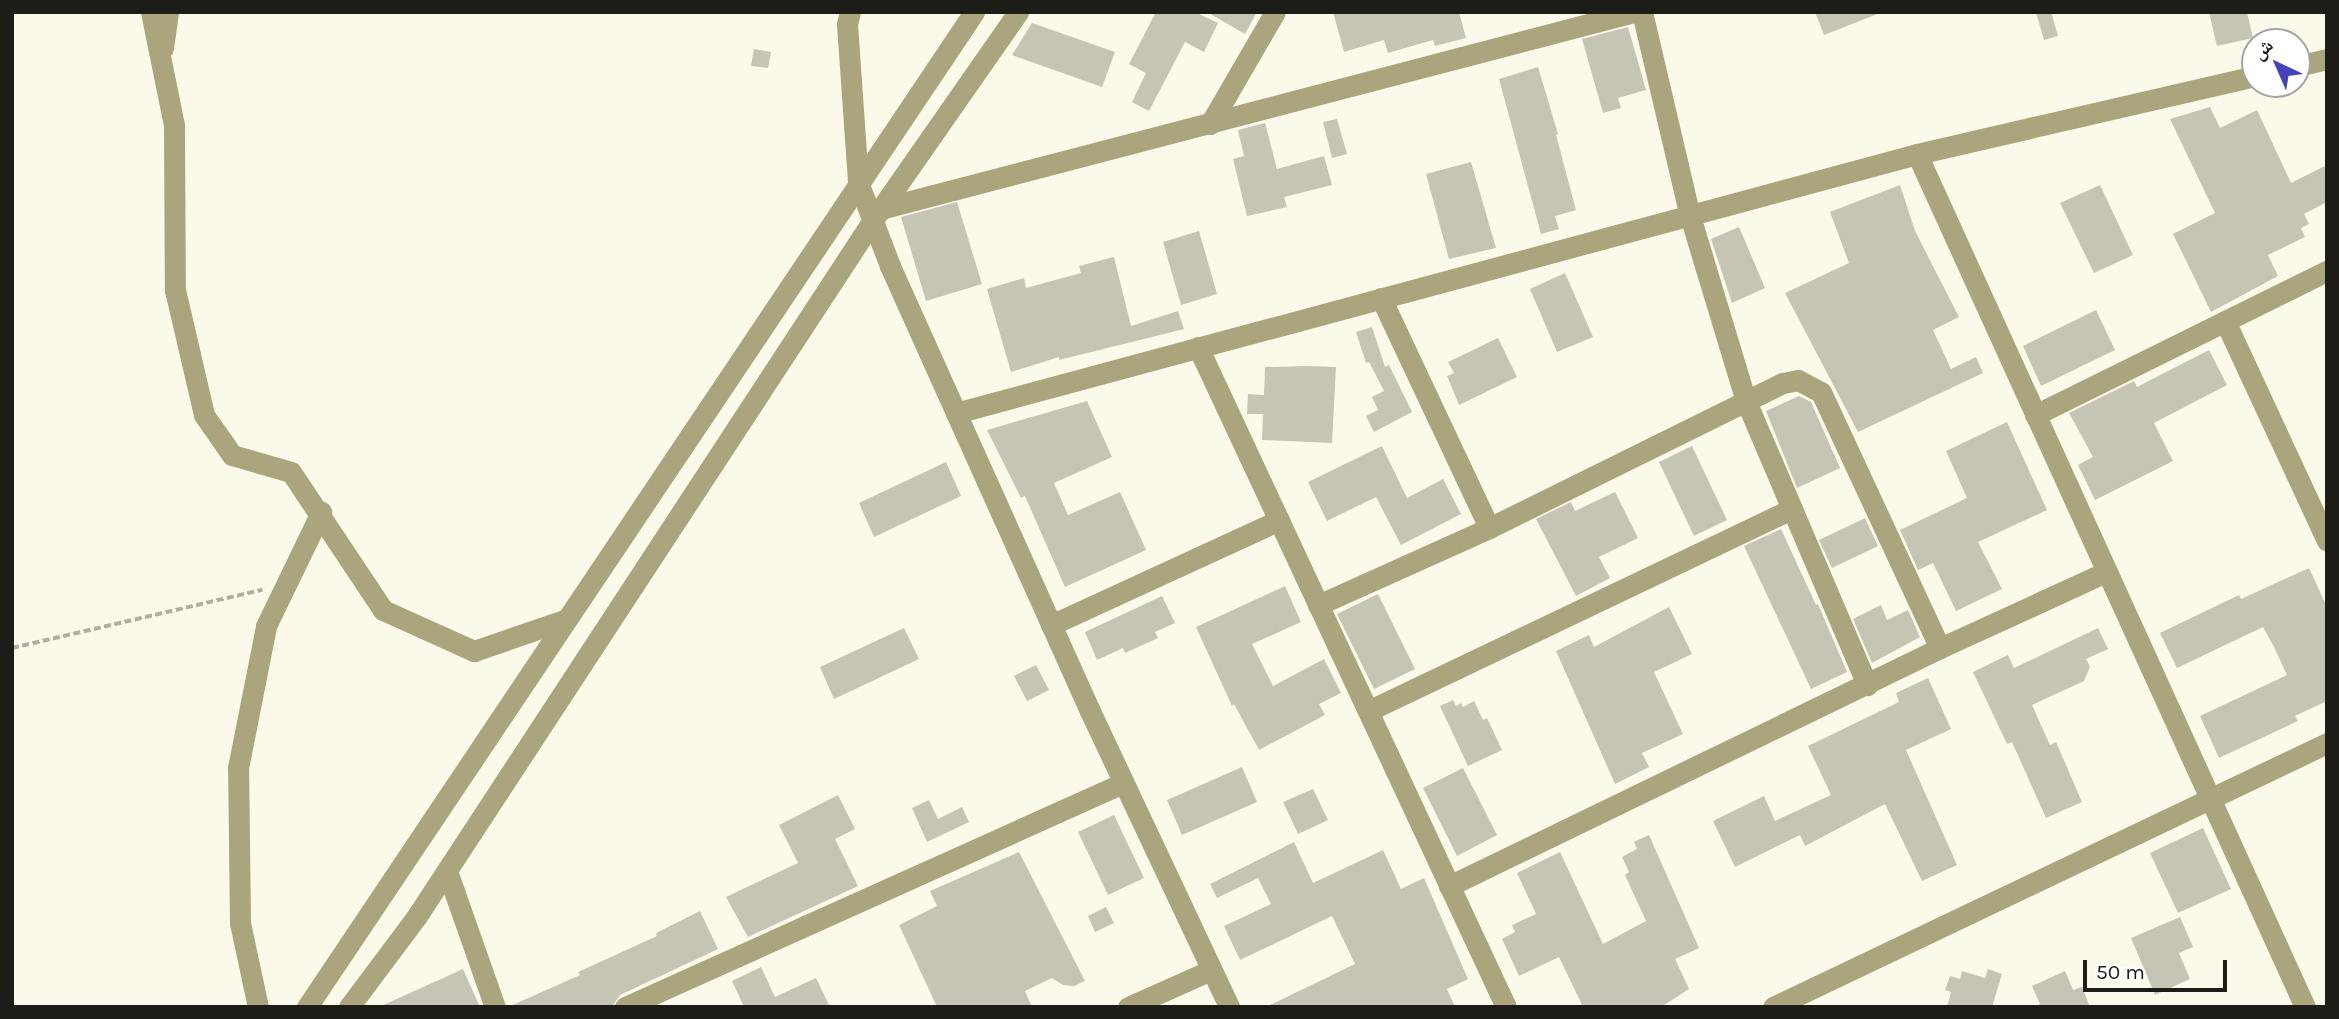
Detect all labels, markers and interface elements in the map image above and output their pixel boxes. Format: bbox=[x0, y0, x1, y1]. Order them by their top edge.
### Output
north arrow bbox=[2241, 28, 2311, 98]
text: ش bbox=[2248, 34, 2278, 64]
scale bar bbox=[2087, 946, 2230, 990]
text: 50 m bbox=[2096, 960, 2145, 984]

